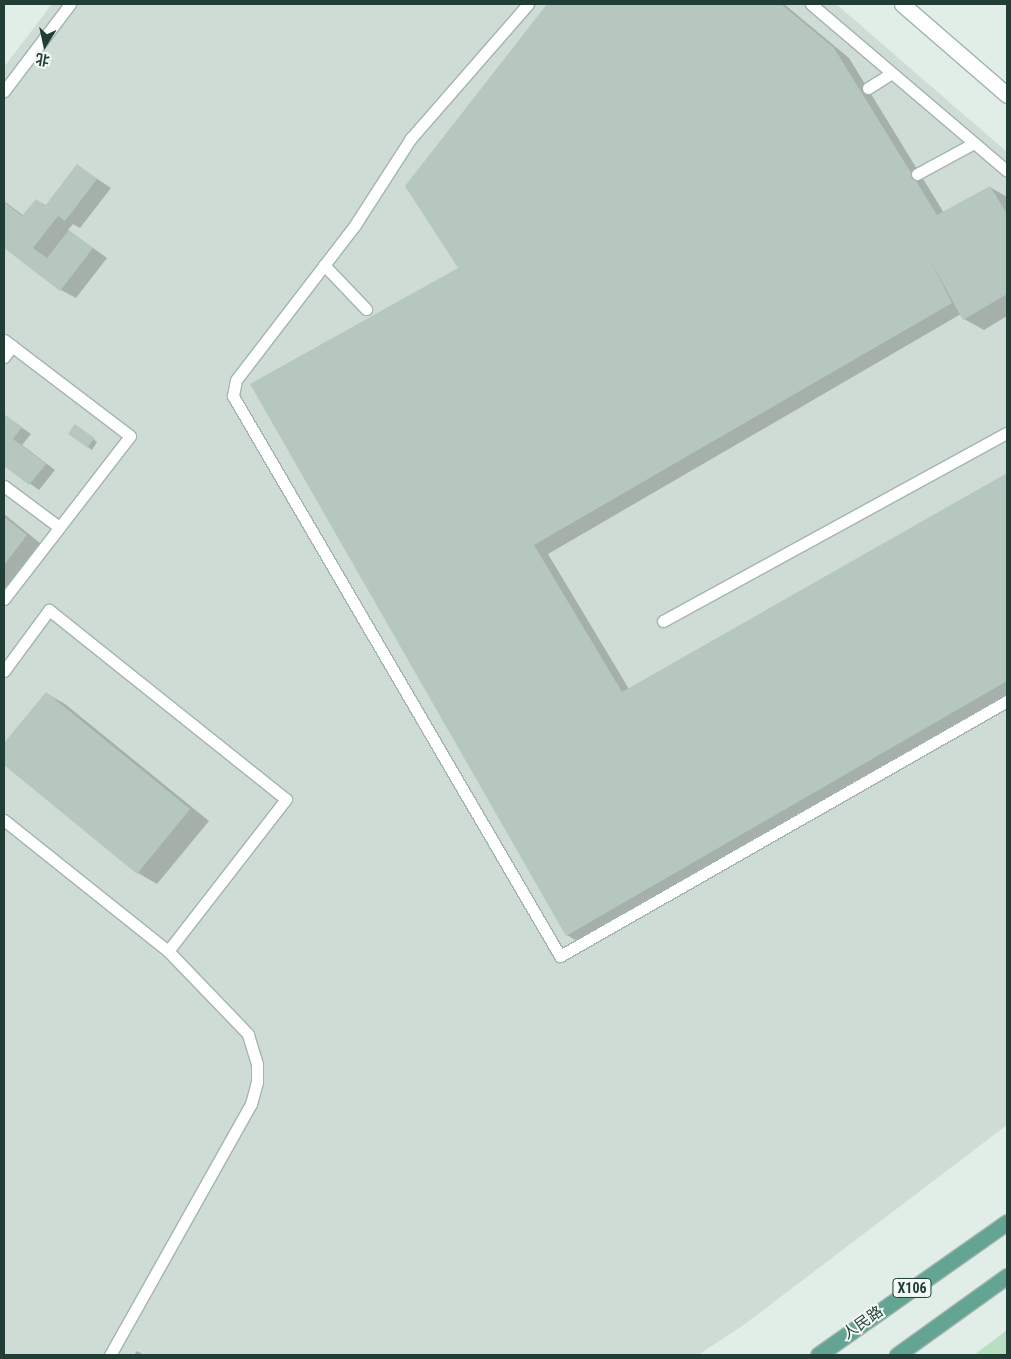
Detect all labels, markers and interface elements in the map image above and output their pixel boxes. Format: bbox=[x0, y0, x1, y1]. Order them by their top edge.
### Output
north arrow bbox=[20, 20, 70, 70]
text: 北 bbox=[34, 51, 51, 69]
road number: X106 bbox=[892, 1276, 932, 1300]
street label: 人民路 bbox=[839, 1303, 887, 1343]

